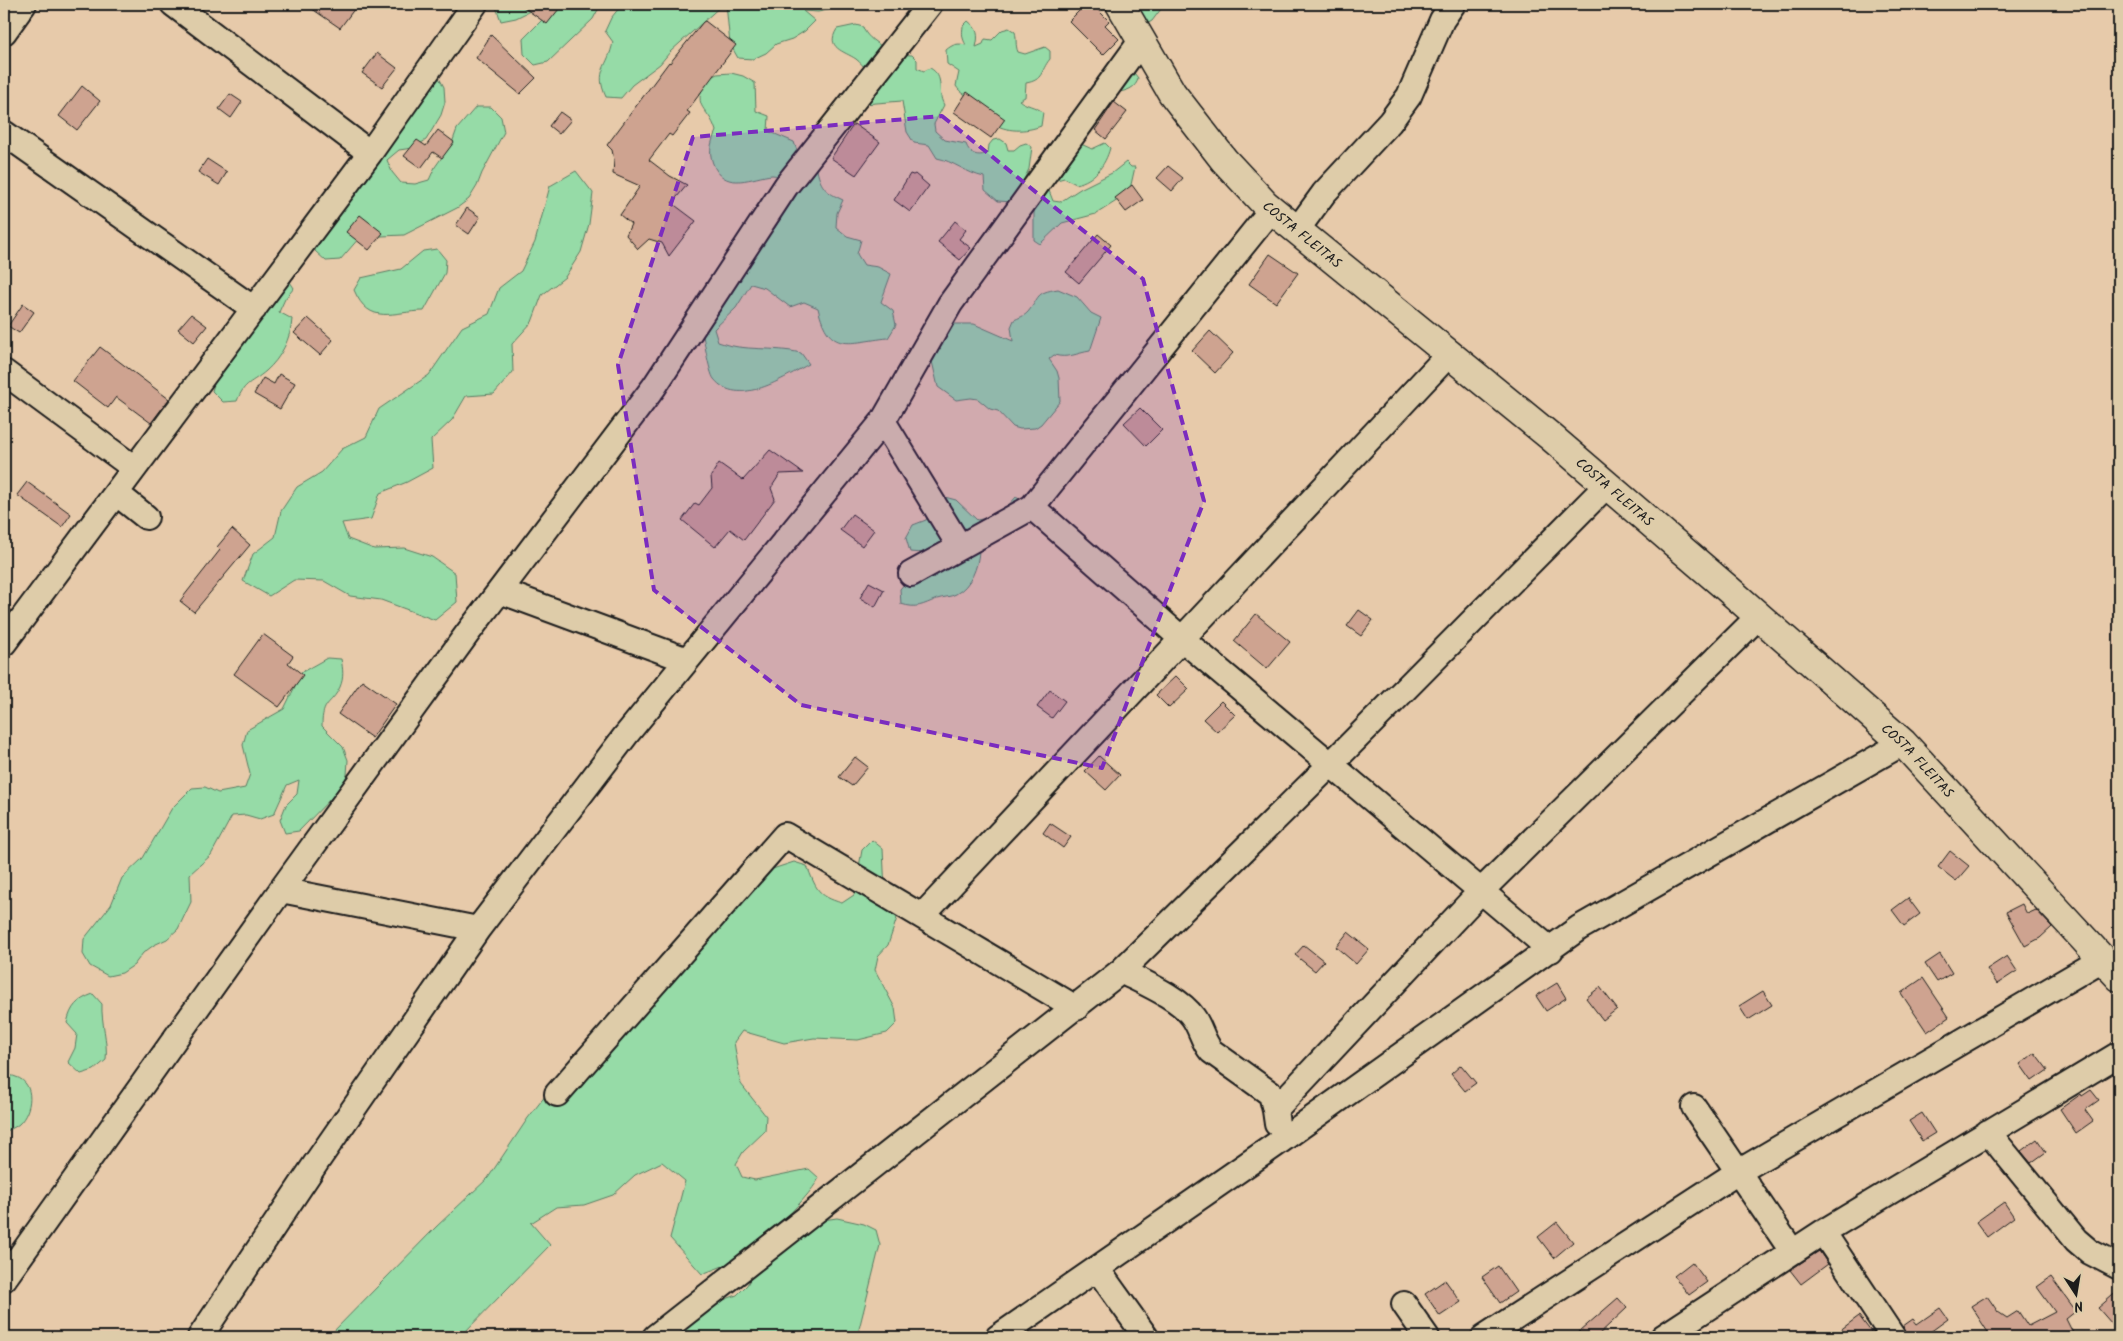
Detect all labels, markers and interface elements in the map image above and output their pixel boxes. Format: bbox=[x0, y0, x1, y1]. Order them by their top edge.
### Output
street label: COSTA FLEITAS bbox=[1257, 196, 1347, 275]
street label: COSTA FLEITAS bbox=[1570, 453, 1659, 533]
street label: COSTA FLEITAS bbox=[1876, 718, 1959, 804]
north arrow bbox=[2050, 1268, 2100, 1318]
text: N bbox=[2072, 1294, 2085, 1317]

